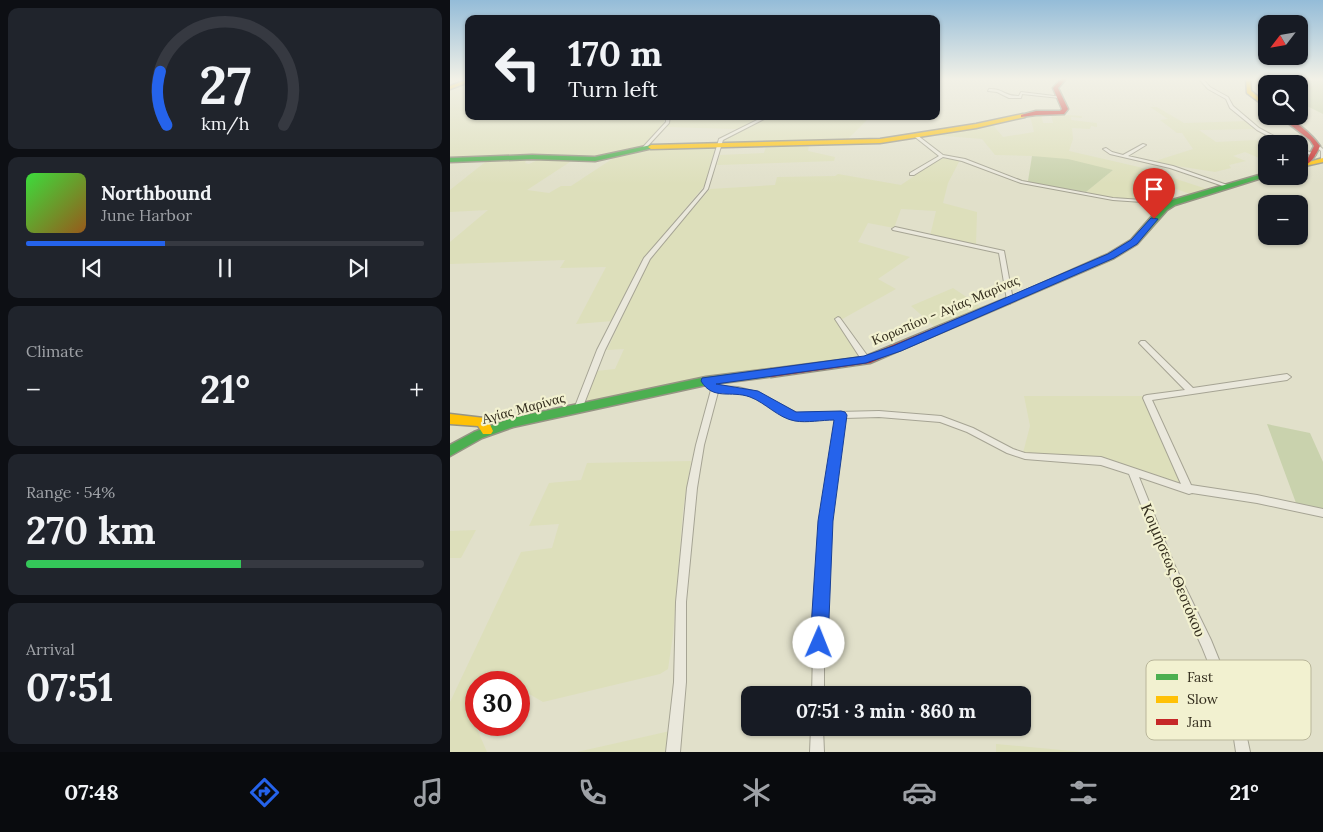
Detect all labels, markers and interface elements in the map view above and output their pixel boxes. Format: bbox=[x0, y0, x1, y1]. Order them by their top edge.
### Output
north arrow bbox=[1258, 15, 1308, 65]
map controls bbox=[1258, 15, 1308, 245]
text: 170 m bbox=[568, 31, 662, 76]
icon: left bbox=[485, 35, 550, 100]
text: 27 bbox=[199, 52, 251, 118]
text: Turn left bbox=[568, 75, 658, 103]
button: search bbox=[1258, 75, 1308, 125]
text: km/h bbox=[201, 112, 249, 135]
button: + bbox=[1258, 135, 1308, 185]
pin bbox=[1133, 168, 1175, 219]
icon: arrive bbox=[1140, 175, 1168, 203]
text: Northbound bbox=[101, 181, 212, 205]
button: − bbox=[1258, 195, 1308, 245]
text: June Harbor bbox=[101, 205, 192, 225]
icon: previous bbox=[78, 254, 106, 282]
icon: pause bbox=[211, 254, 239, 282]
icon: next bbox=[344, 254, 372, 282]
street label: Κορωπίου - Αγίας Μαρίνας bbox=[868, 271, 1022, 349]
text: Climate bbox=[26, 341, 83, 361]
text: 21° bbox=[200, 365, 250, 413]
text: − bbox=[26, 372, 41, 408]
text: + bbox=[409, 372, 424, 408]
street label: Αγίας Μαρίνας bbox=[479, 388, 567, 428]
text: Range · 54% bbox=[26, 482, 115, 502]
street label: Κοιμήσεως Θεοτόκου bbox=[1137, 500, 1211, 640]
text: 270 km bbox=[26, 506, 156, 554]
position arrow bbox=[792, 616, 844, 668]
text: Arrival bbox=[26, 639, 75, 659]
legend bbox=[1146, 660, 1311, 740]
text: 07:51 bbox=[26, 663, 113, 711]
text: Fast bbox=[1187, 668, 1214, 686]
speed limit sign: 30 bbox=[465, 671, 530, 736]
text: Slow bbox=[1187, 690, 1219, 708]
text: 07:51 · 3 min · 860 m bbox=[796, 699, 976, 723]
text: Jam bbox=[1186, 713, 1212, 731]
icon: directions bbox=[247, 775, 282, 810]
icon: music bbox=[411, 775, 446, 810]
icon: phone bbox=[575, 775, 610, 810]
icon: climate bbox=[739, 775, 774, 810]
icon: car bbox=[902, 775, 937, 810]
icon: filters bbox=[1066, 775, 1101, 810]
text: 07:48 bbox=[64, 778, 119, 806]
text: 21° bbox=[1230, 778, 1259, 806]

